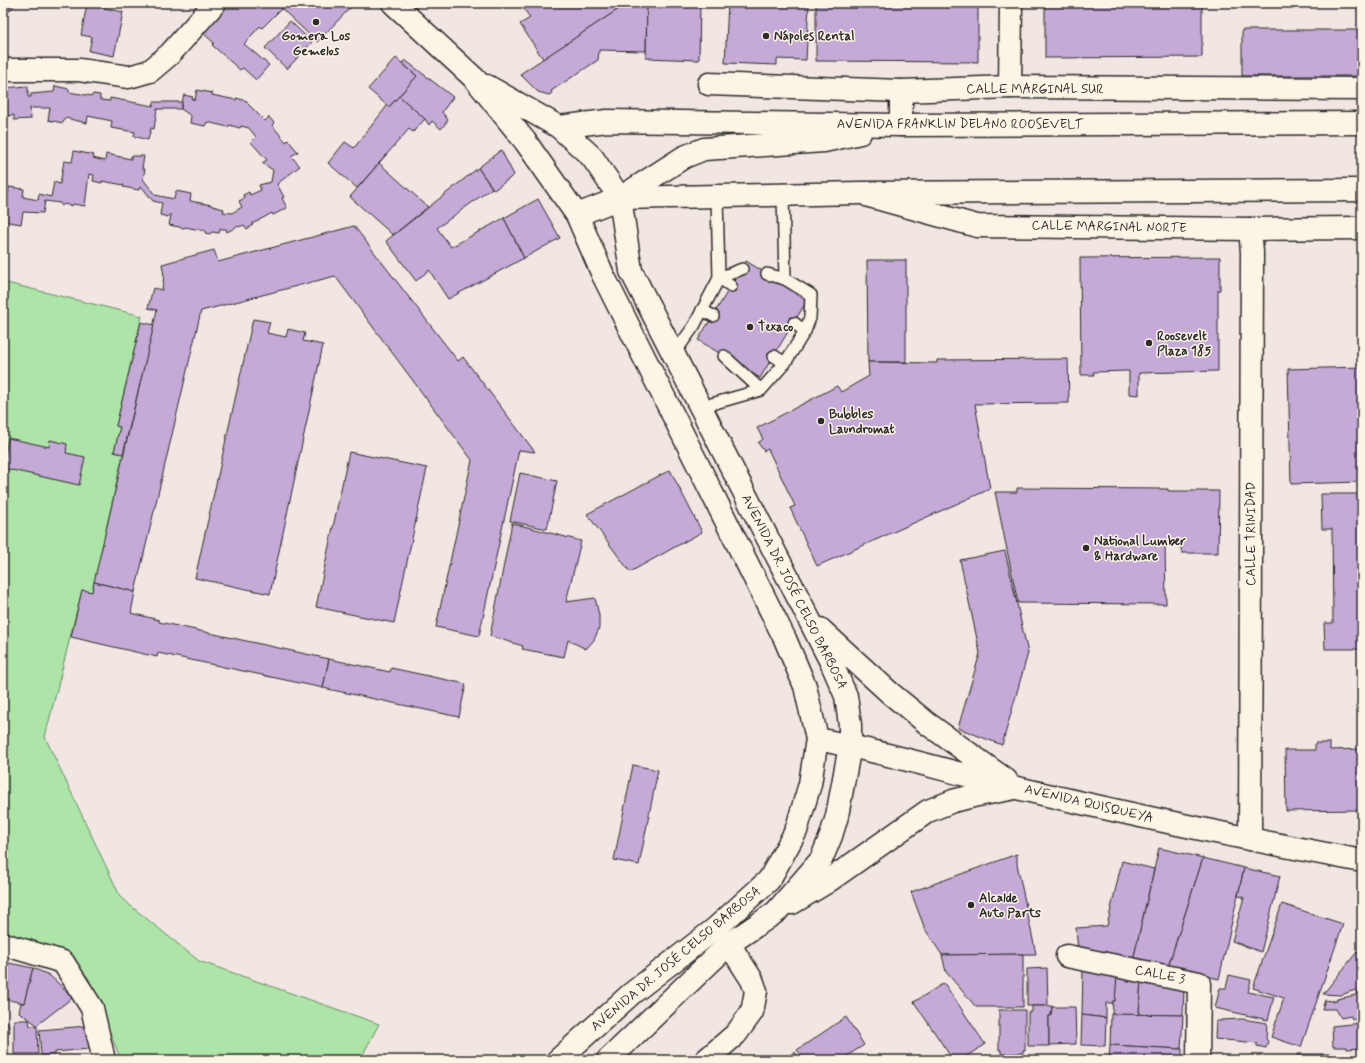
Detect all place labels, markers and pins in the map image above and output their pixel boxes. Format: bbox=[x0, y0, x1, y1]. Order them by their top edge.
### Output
marker: Gomera Los Gemelos bbox=[311, 17, 321, 27]
place label: Gomera Los Gemelos bbox=[282, 28, 351, 60]
place label: Nápoles Rental bbox=[774, 28, 854, 45]
marker: Nápoles Rental bbox=[761, 31, 771, 41]
place label: Texaco bbox=[758, 319, 794, 336]
marker: Texaco bbox=[745, 322, 755, 332]
place label: Roosevelt Plaza 185 bbox=[1157, 328, 1212, 360]
marker: Roosevelt Plaza 185 bbox=[1144, 338, 1154, 348]
place label: Bubbles Laundromat bbox=[829, 406, 894, 438]
marker: Bubbles Laundromat bbox=[816, 416, 826, 426]
place label: National Lumber & Hardware bbox=[1094, 533, 1186, 565]
marker: National Lumber & Hardware bbox=[1081, 543, 1091, 553]
place label: Alcalde Auto Parts bbox=[979, 890, 1041, 922]
marker: Alcalde Auto Parts bbox=[966, 900, 976, 910]

